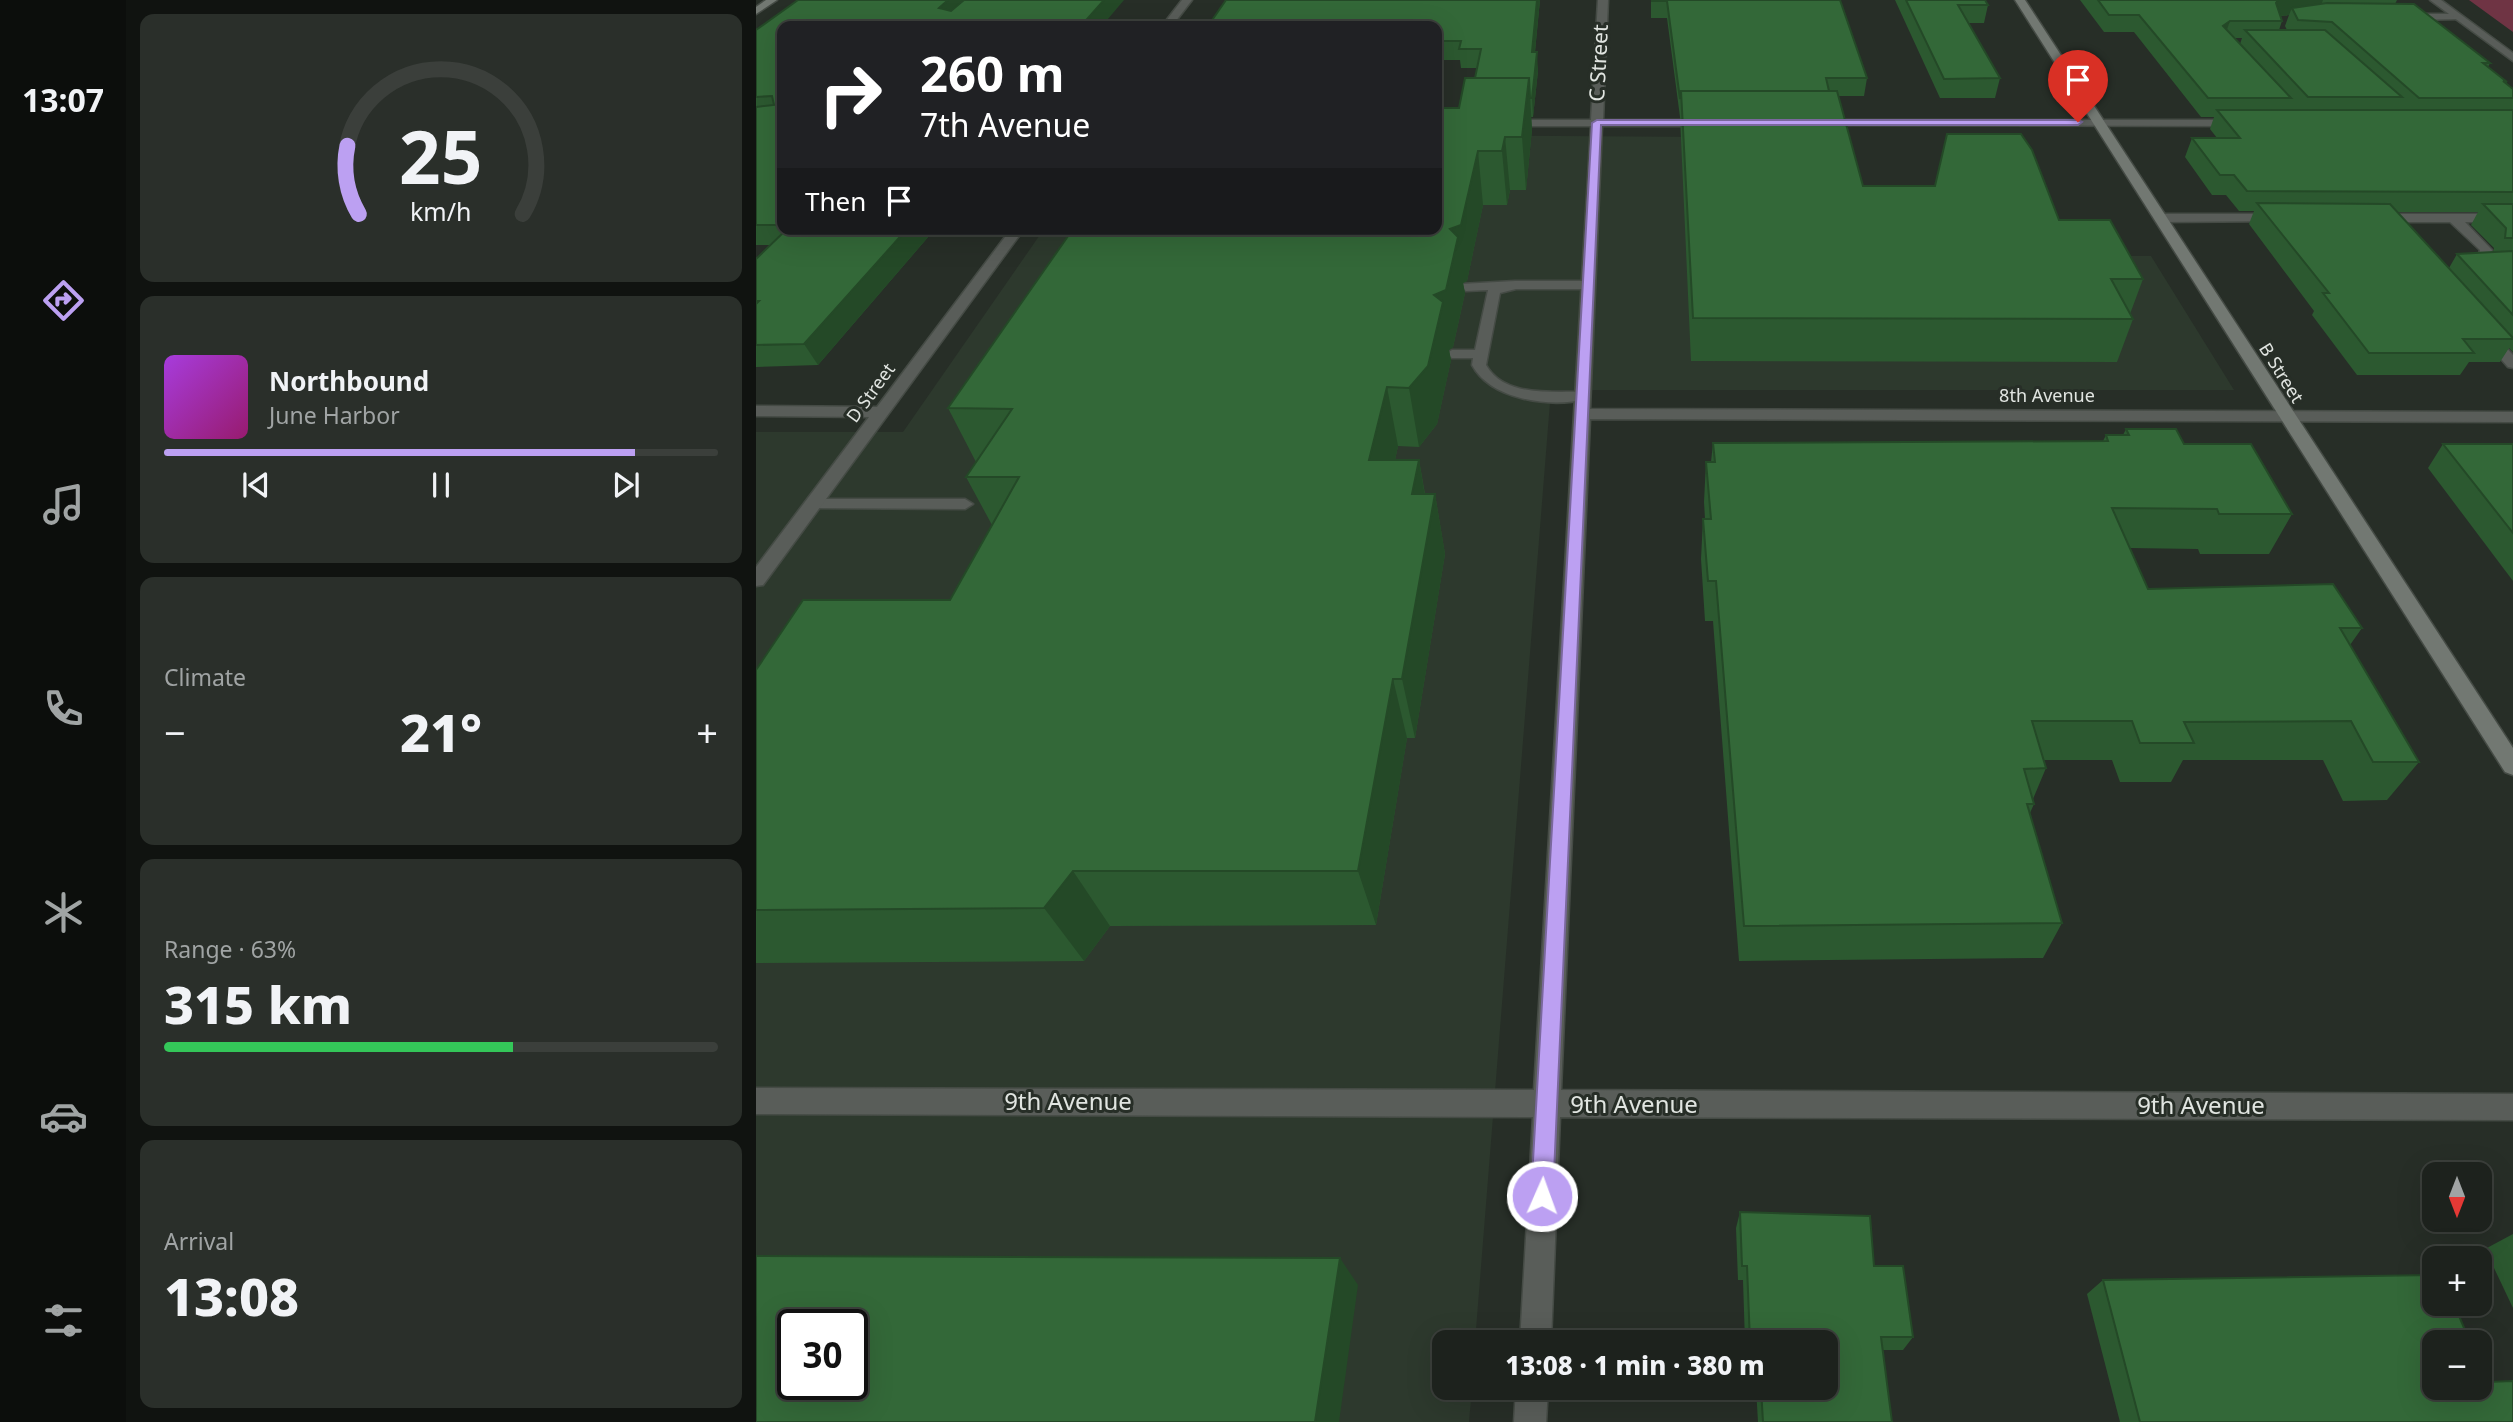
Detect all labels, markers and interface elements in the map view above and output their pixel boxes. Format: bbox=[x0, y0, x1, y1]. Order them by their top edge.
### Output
street label: C Street bbox=[1582, 23, 1614, 102]
text: 260 m bbox=[920, 40, 1065, 106]
icon: right bbox=[805, 49, 896, 140]
pin bbox=[2048, 50, 2108, 122]
icon: arrive bbox=[2059, 61, 2097, 99]
text: 13:07 bbox=[22, 78, 104, 121]
text: 7th Avenue bbox=[920, 103, 1090, 146]
text: 25 bbox=[399, 106, 483, 205]
icon: arrive bbox=[880, 182, 918, 220]
text: Then bbox=[805, 183, 866, 219]
text: km/h bbox=[410, 194, 472, 228]
icon: directions bbox=[39, 276, 88, 325]
street label: B Street bbox=[2254, 338, 2310, 408]
street label: D Street bbox=[840, 357, 900, 427]
text: Northbound bbox=[269, 363, 429, 399]
street label: 8th Avenue bbox=[1999, 383, 2095, 407]
text: June Harbor bbox=[269, 399, 400, 431]
icon: previous bbox=[237, 466, 275, 504]
icon: pause bbox=[422, 466, 460, 504]
icon: next bbox=[607, 466, 645, 504]
icon: music bbox=[39, 480, 88, 529]
text: Climate bbox=[164, 661, 246, 693]
icon: phone bbox=[39, 684, 88, 733]
text: 21° bbox=[400, 696, 482, 767]
text: − bbox=[164, 706, 186, 758]
text: + bbox=[696, 706, 718, 758]
icon: climate bbox=[39, 888, 88, 937]
text: Range · 63% bbox=[164, 933, 296, 965]
text: 315 km bbox=[164, 968, 352, 1039]
street label: 9th Avenue bbox=[1004, 1084, 1132, 1117]
street label: 9th Avenue bbox=[1570, 1087, 1698, 1120]
street label: 9th Avenue bbox=[2137, 1088, 2265, 1121]
icon: car bbox=[39, 1092, 88, 1141]
position arrow bbox=[1505, 1159, 1579, 1233]
north arrow bbox=[2422, 1162, 2492, 1232]
map controls bbox=[2422, 1162, 2492, 1400]
text: Arrival bbox=[164, 1225, 234, 1257]
button: + bbox=[2422, 1246, 2492, 1316]
text: 13:08 bbox=[164, 1260, 299, 1331]
icon: filters bbox=[39, 1296, 88, 1345]
speed limit sign: 30 bbox=[777, 1309, 868, 1400]
button: − bbox=[2422, 1330, 2492, 1400]
text: 13:08 · 1 min · 380 m bbox=[1505, 1347, 1765, 1383]

